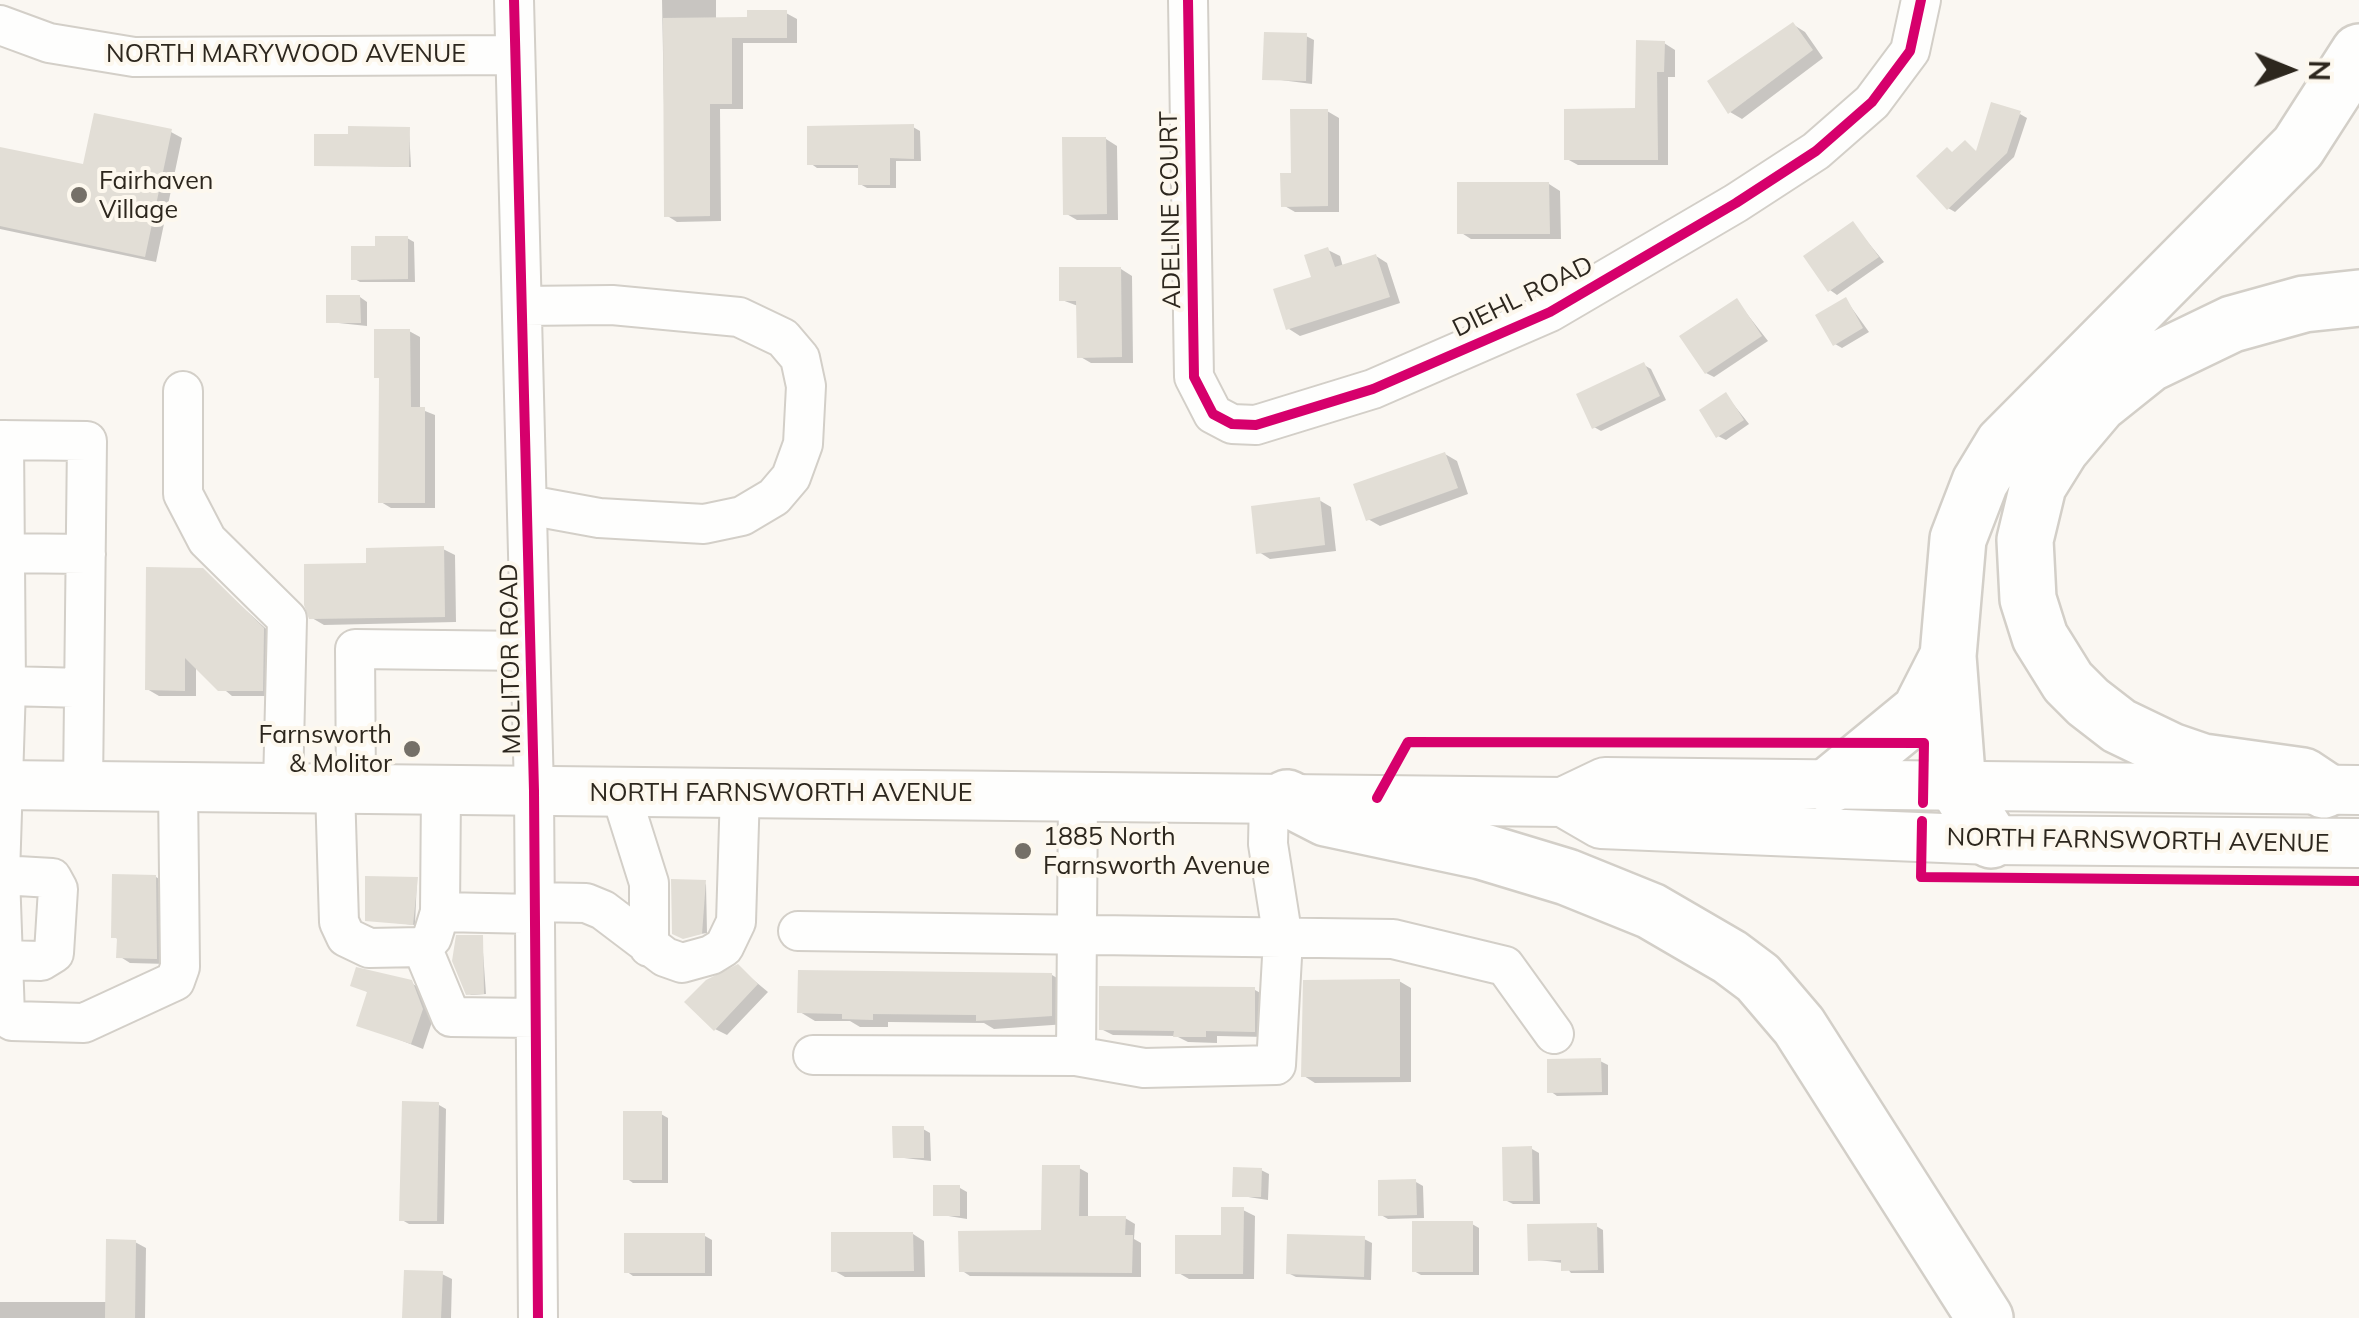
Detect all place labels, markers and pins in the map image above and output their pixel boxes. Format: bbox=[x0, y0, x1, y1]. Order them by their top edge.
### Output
place label: Fairhaven Village bbox=[99, 166, 213, 225]
marker: Fairhaven Village bbox=[68, 184, 90, 206]
place label: Farnsworth & Molitor bbox=[259, 720, 392, 779]
marker: Farnsworth & Molitor bbox=[401, 738, 423, 760]
place label: 1885 North Farnsworth Avenue bbox=[1043, 822, 1270, 881]
marker: 1885 North Farnsworth Avenue bbox=[1012, 840, 1034, 862]

